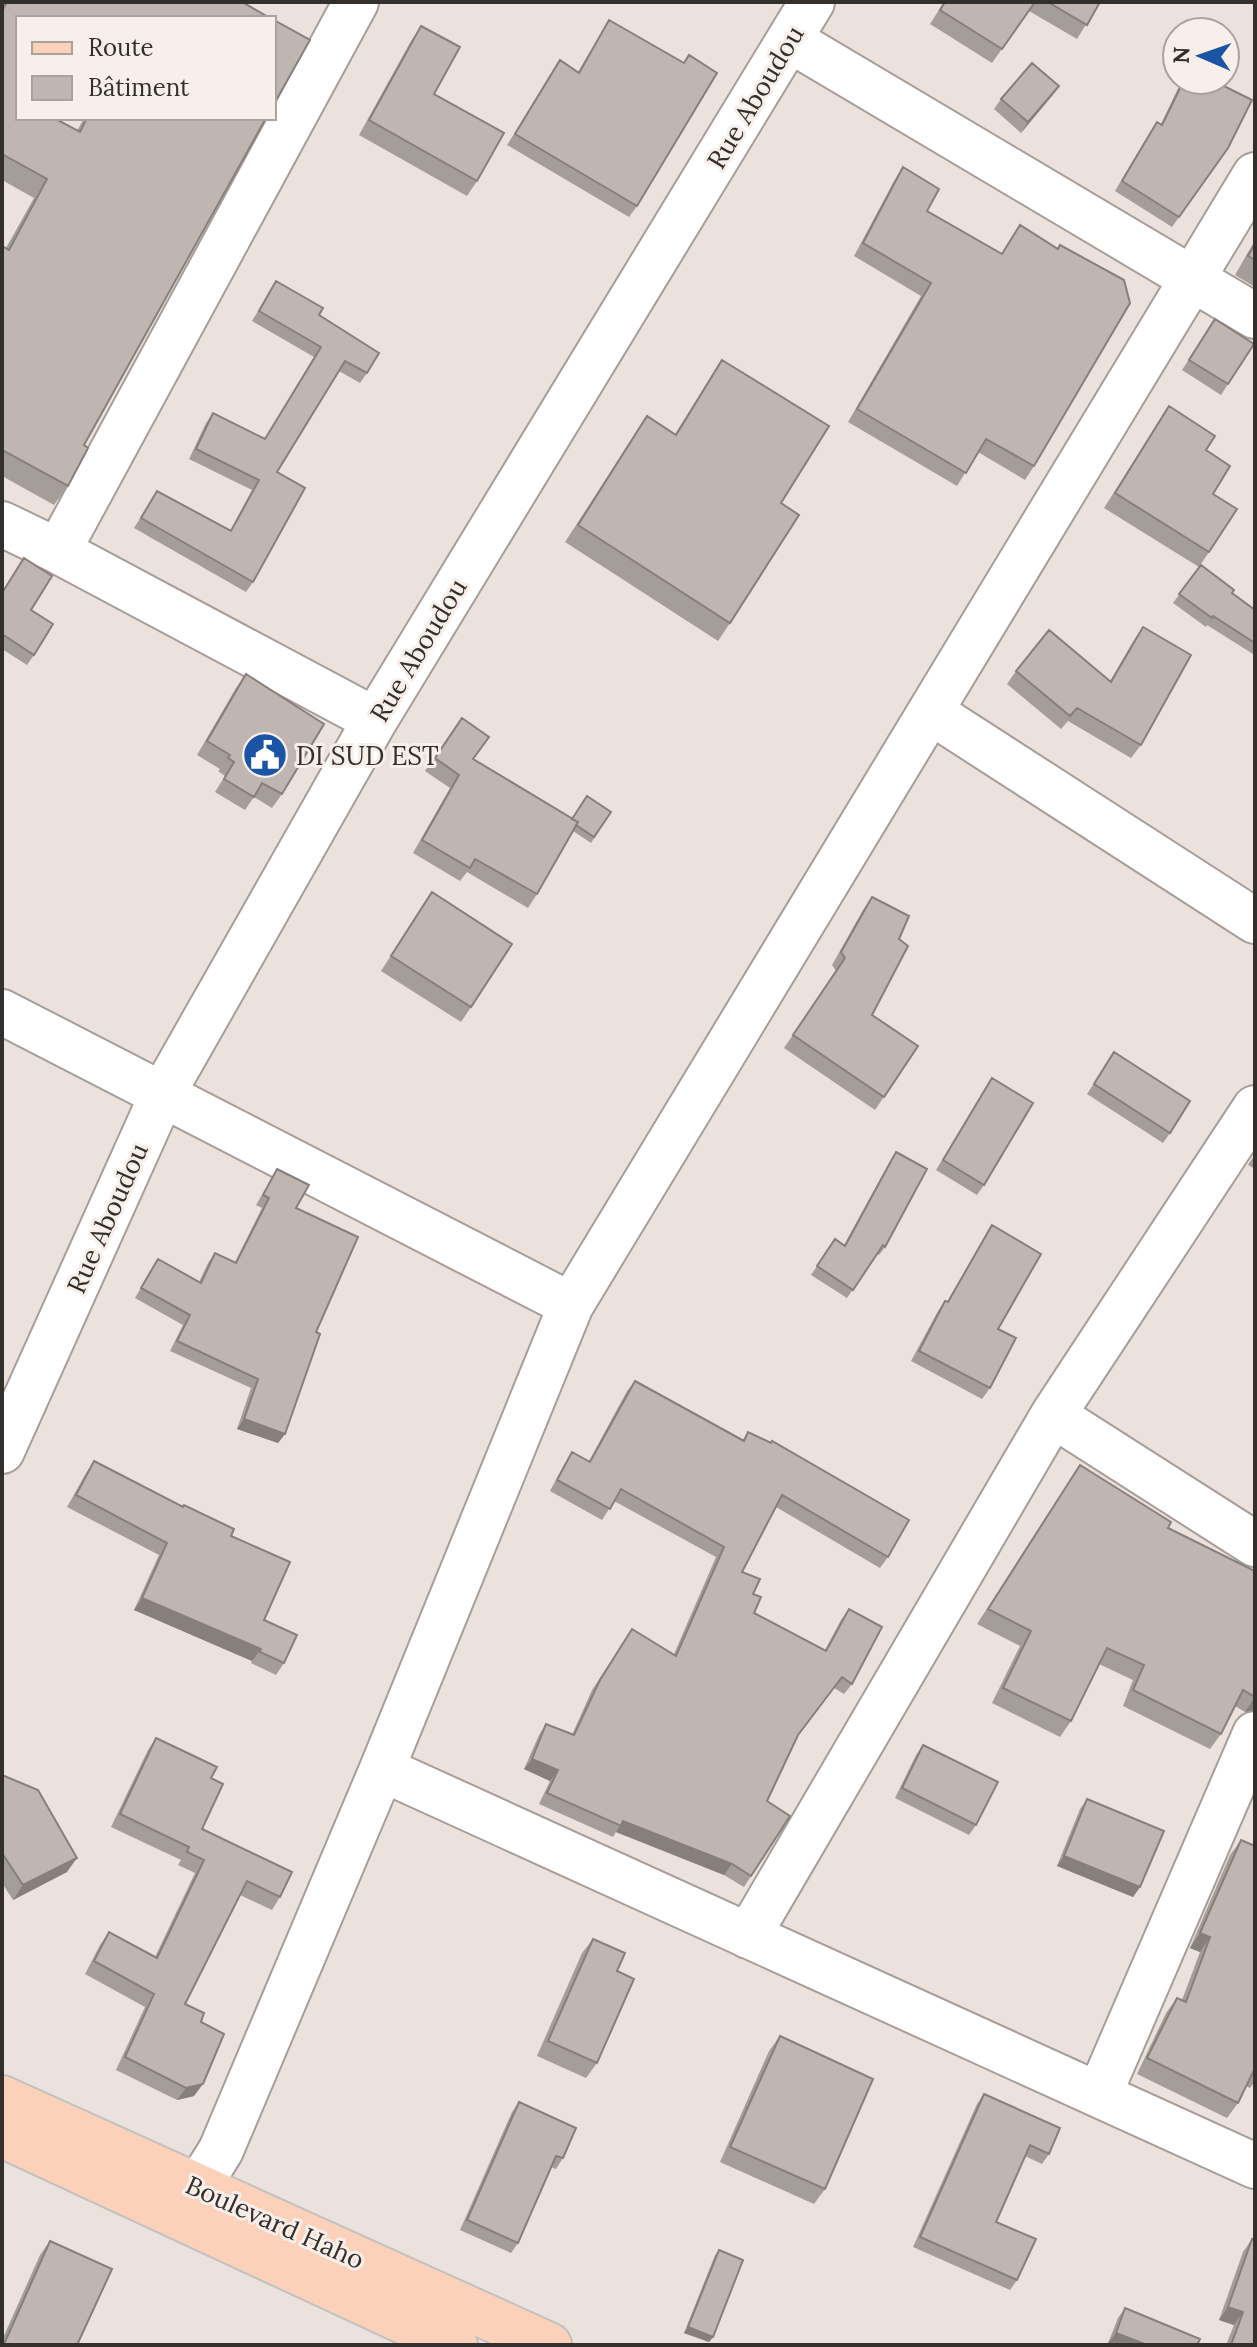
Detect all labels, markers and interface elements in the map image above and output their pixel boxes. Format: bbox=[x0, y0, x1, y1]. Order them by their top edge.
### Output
legend bbox=[16, 16, 276, 120]
north arrow bbox=[1161, 16, 1241, 96]
street label: Rue Aboudou bbox=[699, 19, 811, 175]
text: Route bbox=[88, 32, 154, 63]
text: N bbox=[1167, 46, 1195, 64]
text: Bâtiment bbox=[88, 72, 190, 103]
street label: Rue Aboudou bbox=[362, 572, 474, 728]
public building icon: DI SUD EST bbox=[241, 731, 289, 779]
place label: DI SUD EST bbox=[296, 739, 439, 772]
street label: Rue Aboudou bbox=[59, 1138, 155, 1298]
street label: Boulevard Haho bbox=[181, 2168, 369, 2276]

